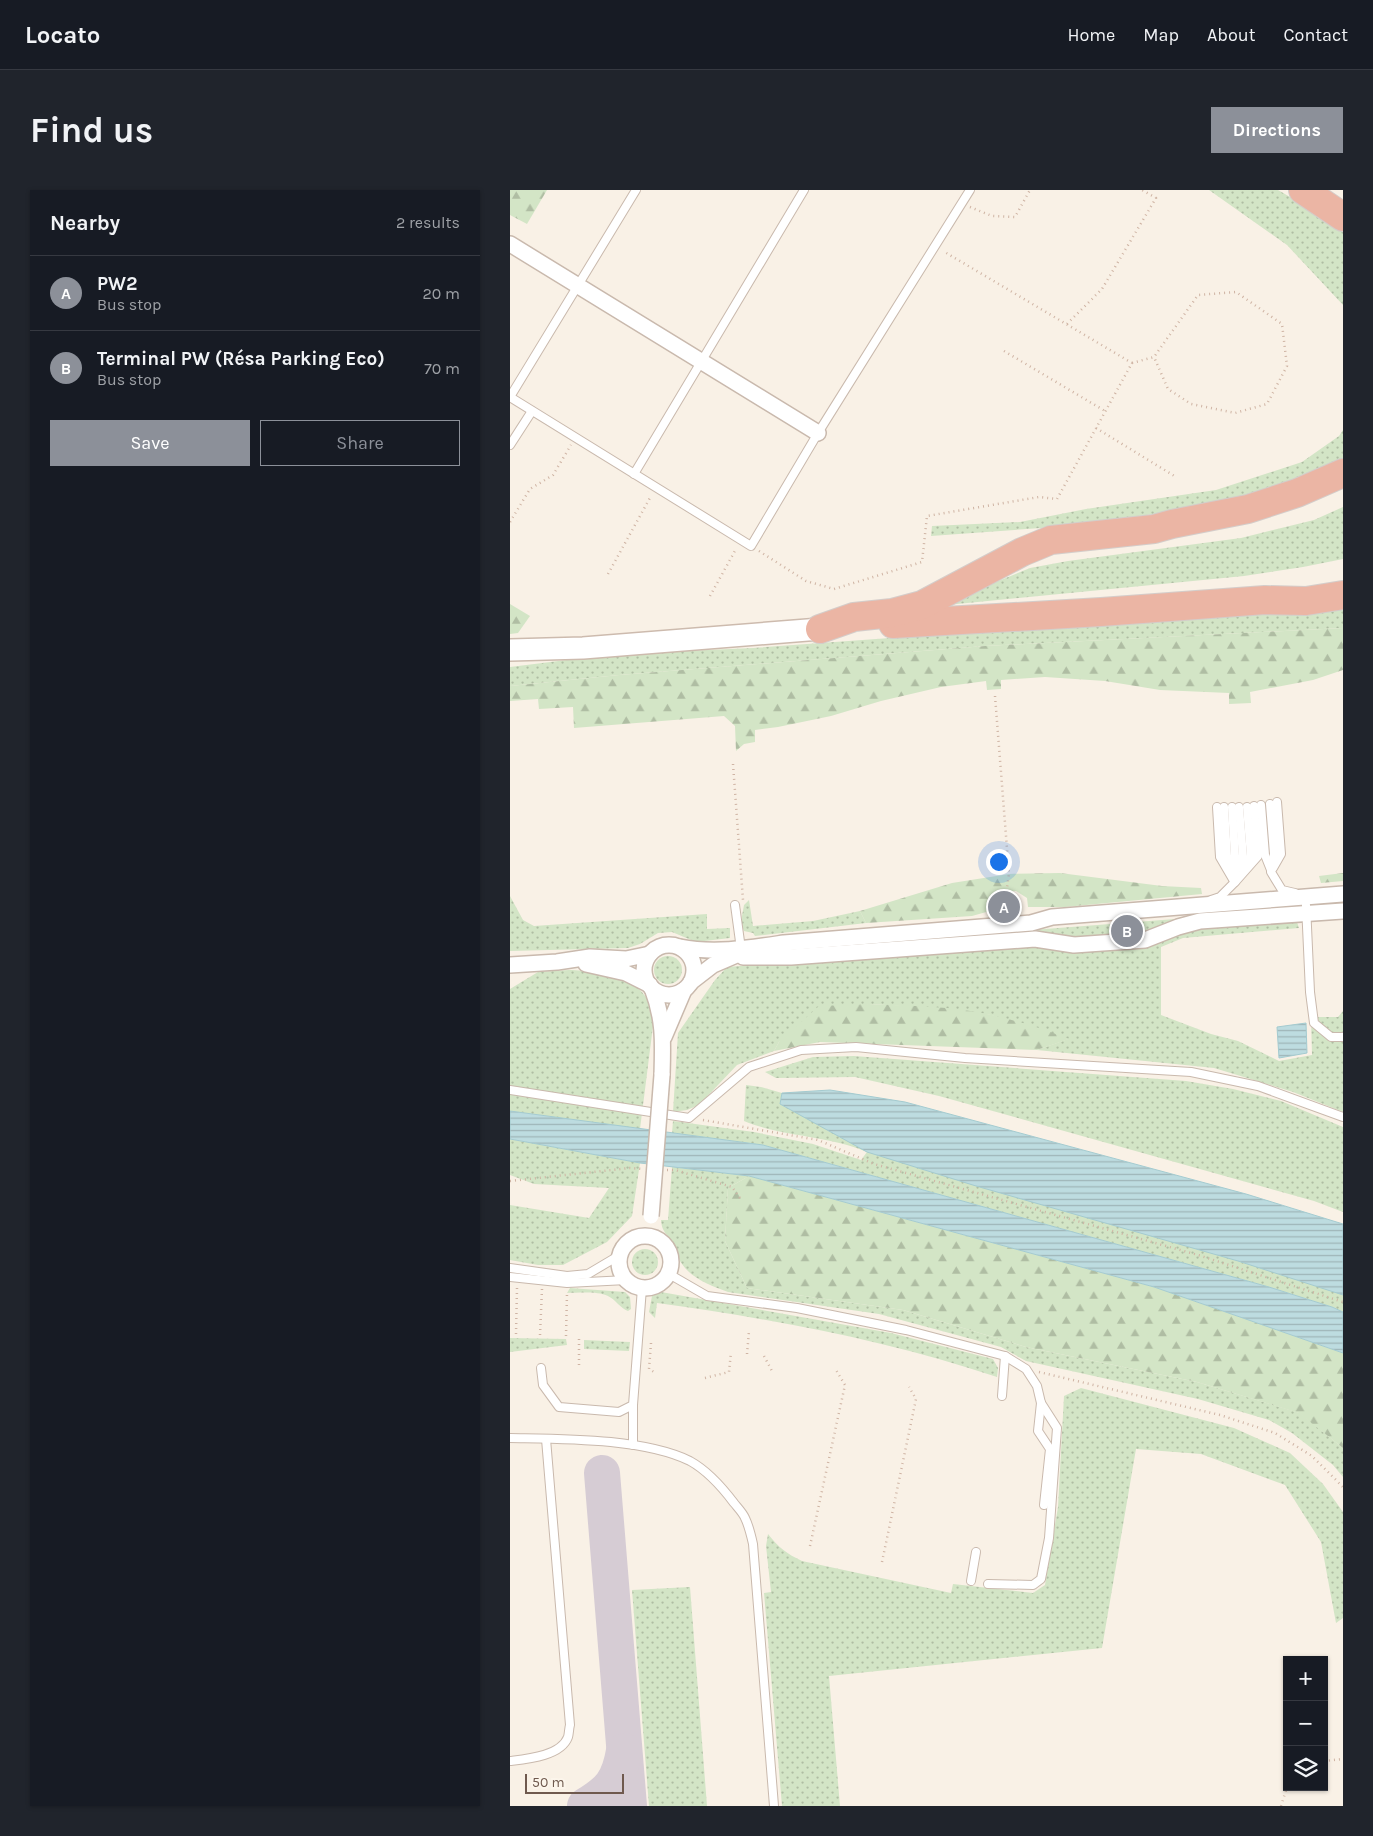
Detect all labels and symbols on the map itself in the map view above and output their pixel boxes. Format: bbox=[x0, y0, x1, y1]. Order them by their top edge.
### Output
your location bbox=[986, 849, 1012, 875]
pin: A bbox=[988, 888, 1020, 926]
pin: B bbox=[1111, 912, 1143, 950]
scale bar bbox=[525, 1771, 624, 1794]

